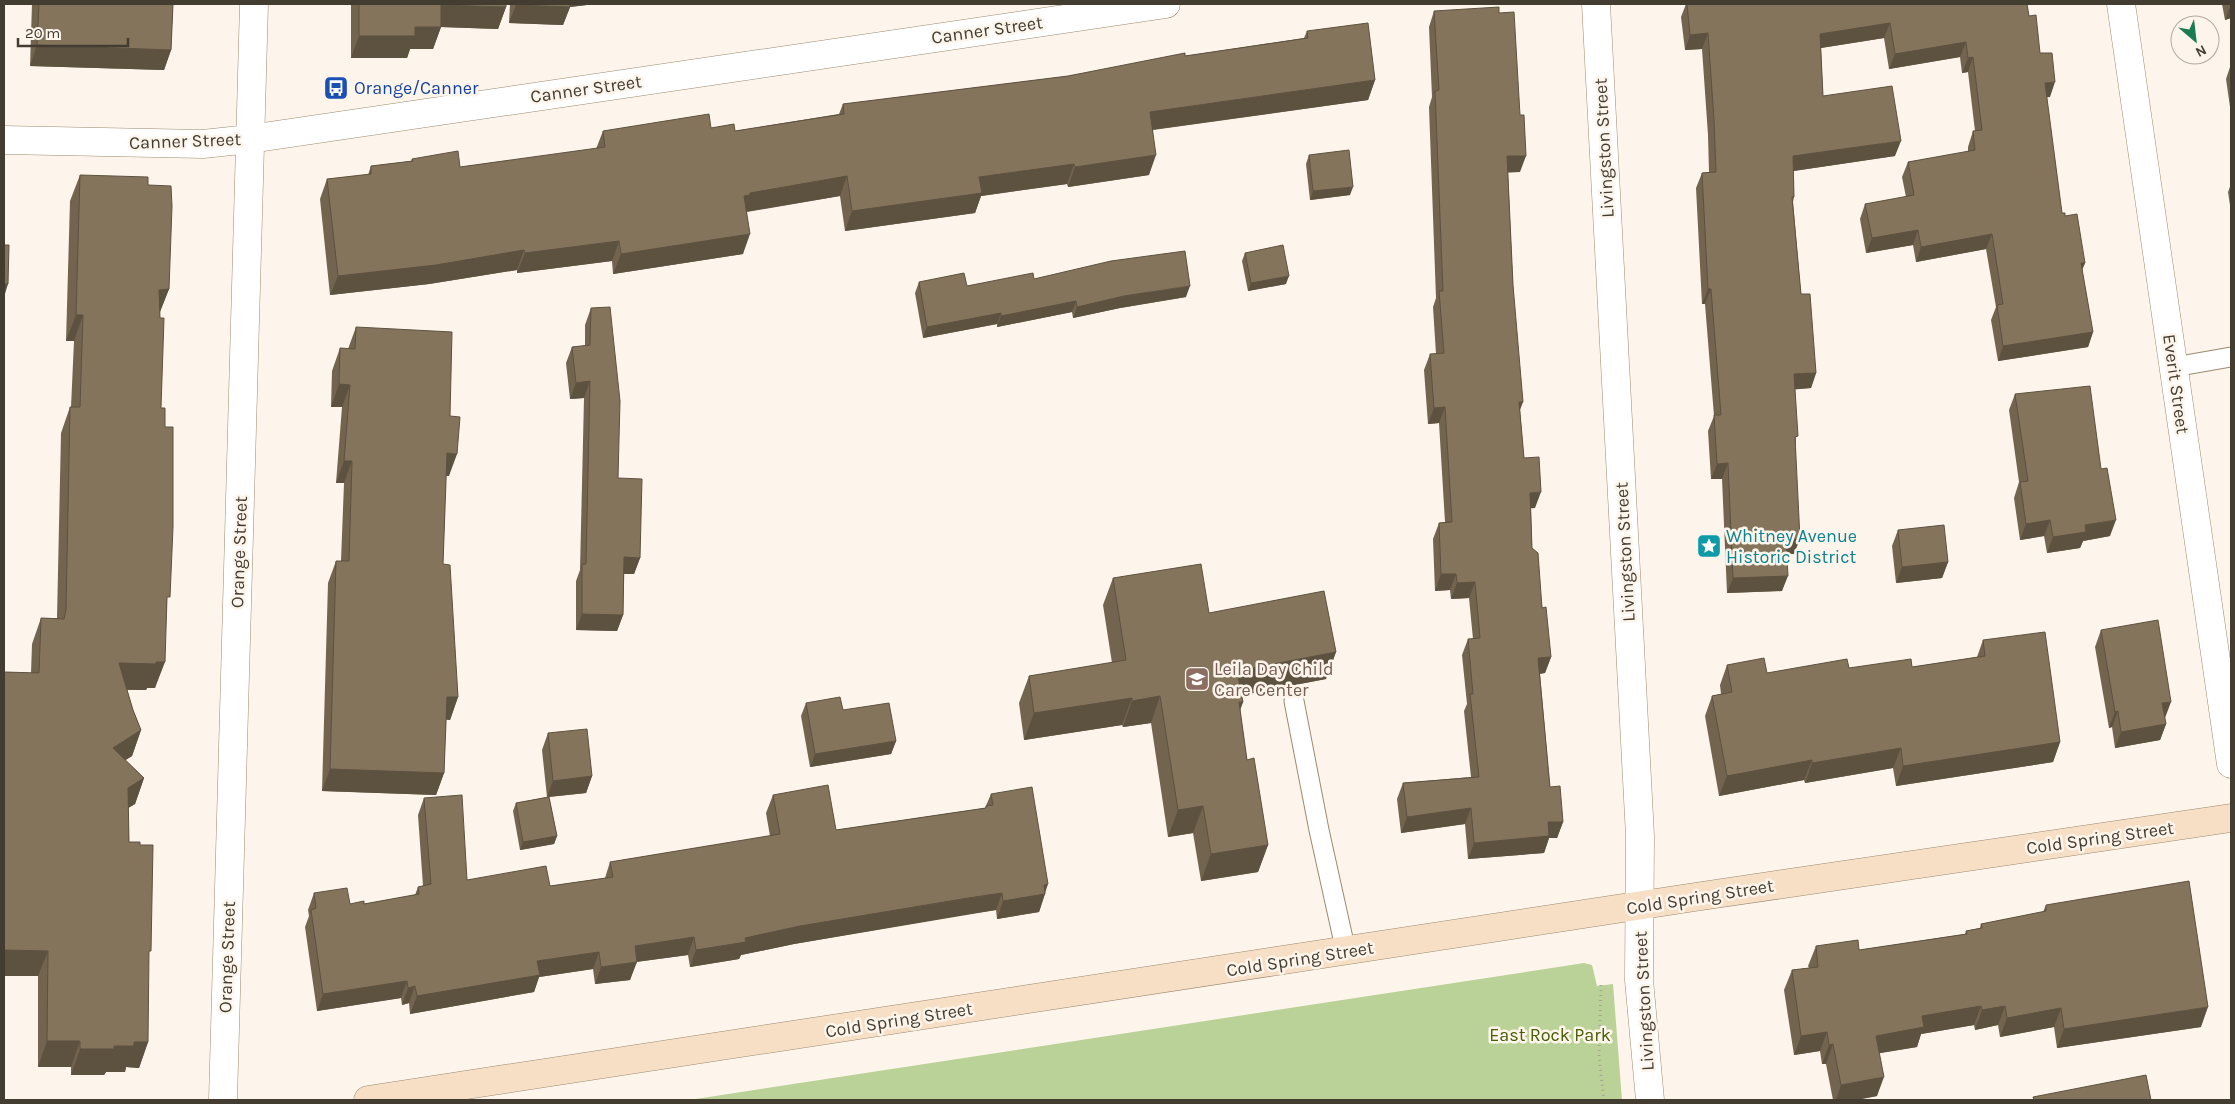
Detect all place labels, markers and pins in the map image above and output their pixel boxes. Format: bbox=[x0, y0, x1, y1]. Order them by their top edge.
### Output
bus stop icon: Orange/Canner bbox=[323, 75, 349, 101]
place label: Orange/Canner bbox=[354, 77, 479, 99]
place label: Whitney Avenue Historic District bbox=[1726, 525, 1857, 568]
place icon: Whitney Avenue Historic District bbox=[1696, 533, 1722, 559]
place label: Leila Day Child Care Center bbox=[1214, 658, 1334, 701]
school or university icon: Leila Day Child Care Center bbox=[1184, 666, 1210, 692]

